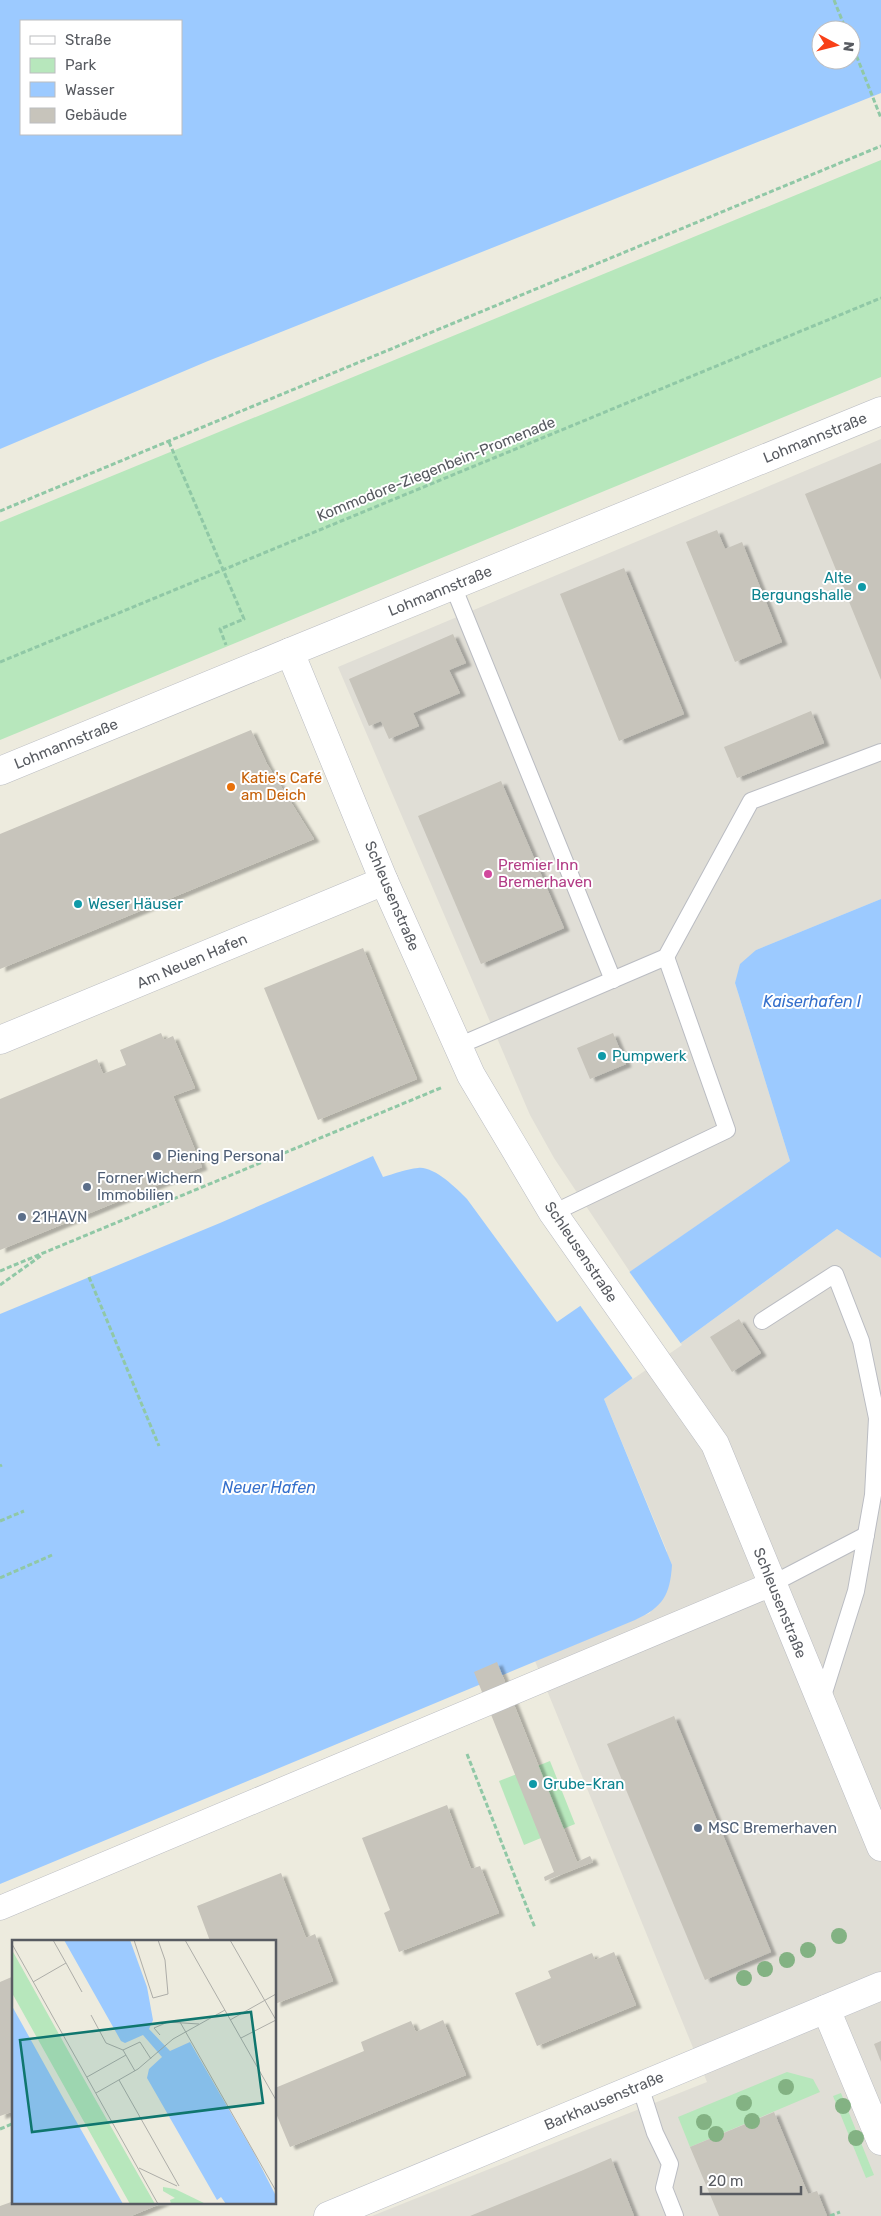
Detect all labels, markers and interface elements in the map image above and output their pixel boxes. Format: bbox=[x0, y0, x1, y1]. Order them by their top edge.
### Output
legend bbox=[20, 20, 182, 135]
north arrow bbox=[811, 20, 861, 70]
text: Straße bbox=[65, 31, 111, 49]
text: N bbox=[839, 40, 857, 53]
text: Park bbox=[65, 56, 96, 74]
text: Wasser bbox=[65, 81, 115, 99]
text: Gebäude bbox=[65, 106, 127, 124]
street label: Lohmannstraße bbox=[760, 409, 870, 467]
street label: Kommodore-Ziegenbein-Promenade bbox=[314, 413, 558, 525]
street label: Lohmannstraße bbox=[385, 562, 495, 620]
place label: Alte Bergungshalle bbox=[751, 569, 852, 604]
marker: Alte Bergungshalle bbox=[856, 581, 868, 593]
street label: Lohmannstraße bbox=[11, 715, 121, 773]
place label: Katie's Café am Deich bbox=[241, 769, 322, 804]
marker: Katie's Café am Deich bbox=[225, 781, 237, 793]
street label: Schleusenstraße bbox=[361, 838, 423, 954]
place label: Premier Inn Bremerhaven bbox=[498, 856, 592, 891]
marker: Premier Inn Bremerhaven bbox=[482, 868, 494, 880]
place label: Weser Häuser bbox=[88, 895, 183, 913]
marker: Weser Häuser bbox=[72, 898, 84, 910]
street label: Am Neuen Hafen bbox=[134, 930, 250, 992]
water label: Kaiserhafen I bbox=[763, 992, 862, 1011]
place label: Pumpwerk bbox=[612, 1047, 687, 1065]
marker: Pumpwerk bbox=[596, 1050, 608, 1062]
place label: Piening Personal bbox=[167, 1147, 284, 1165]
marker: Piening Personal bbox=[151, 1150, 163, 1162]
place label: Forner Wichern Immobilien bbox=[97, 1169, 202, 1204]
marker: Forner Wichern Immobilien bbox=[81, 1181, 93, 1193]
street label: Schleusenstraße bbox=[541, 1198, 621, 1306]
place label: 21HAVN bbox=[32, 1208, 88, 1226]
marker: 21HAVN bbox=[16, 1211, 28, 1223]
water label: Neuer Hafen bbox=[222, 1478, 316, 1497]
street label: Schleusenstraße bbox=[750, 1545, 810, 1661]
place label: Grube-Kran bbox=[543, 1775, 624, 1793]
marker: Grube-Kran bbox=[527, 1778, 539, 1790]
place label: MSC Bremerhaven bbox=[708, 1819, 837, 1837]
marker: MSC Bremerhaven bbox=[692, 1822, 704, 1834]
inset map bbox=[12, 1940, 276, 2204]
street label: Barkhausenstraße bbox=[542, 2068, 666, 2134]
scale bar bbox=[701, 2164, 801, 2196]
text: 20 m bbox=[708, 2172, 743, 2190]

